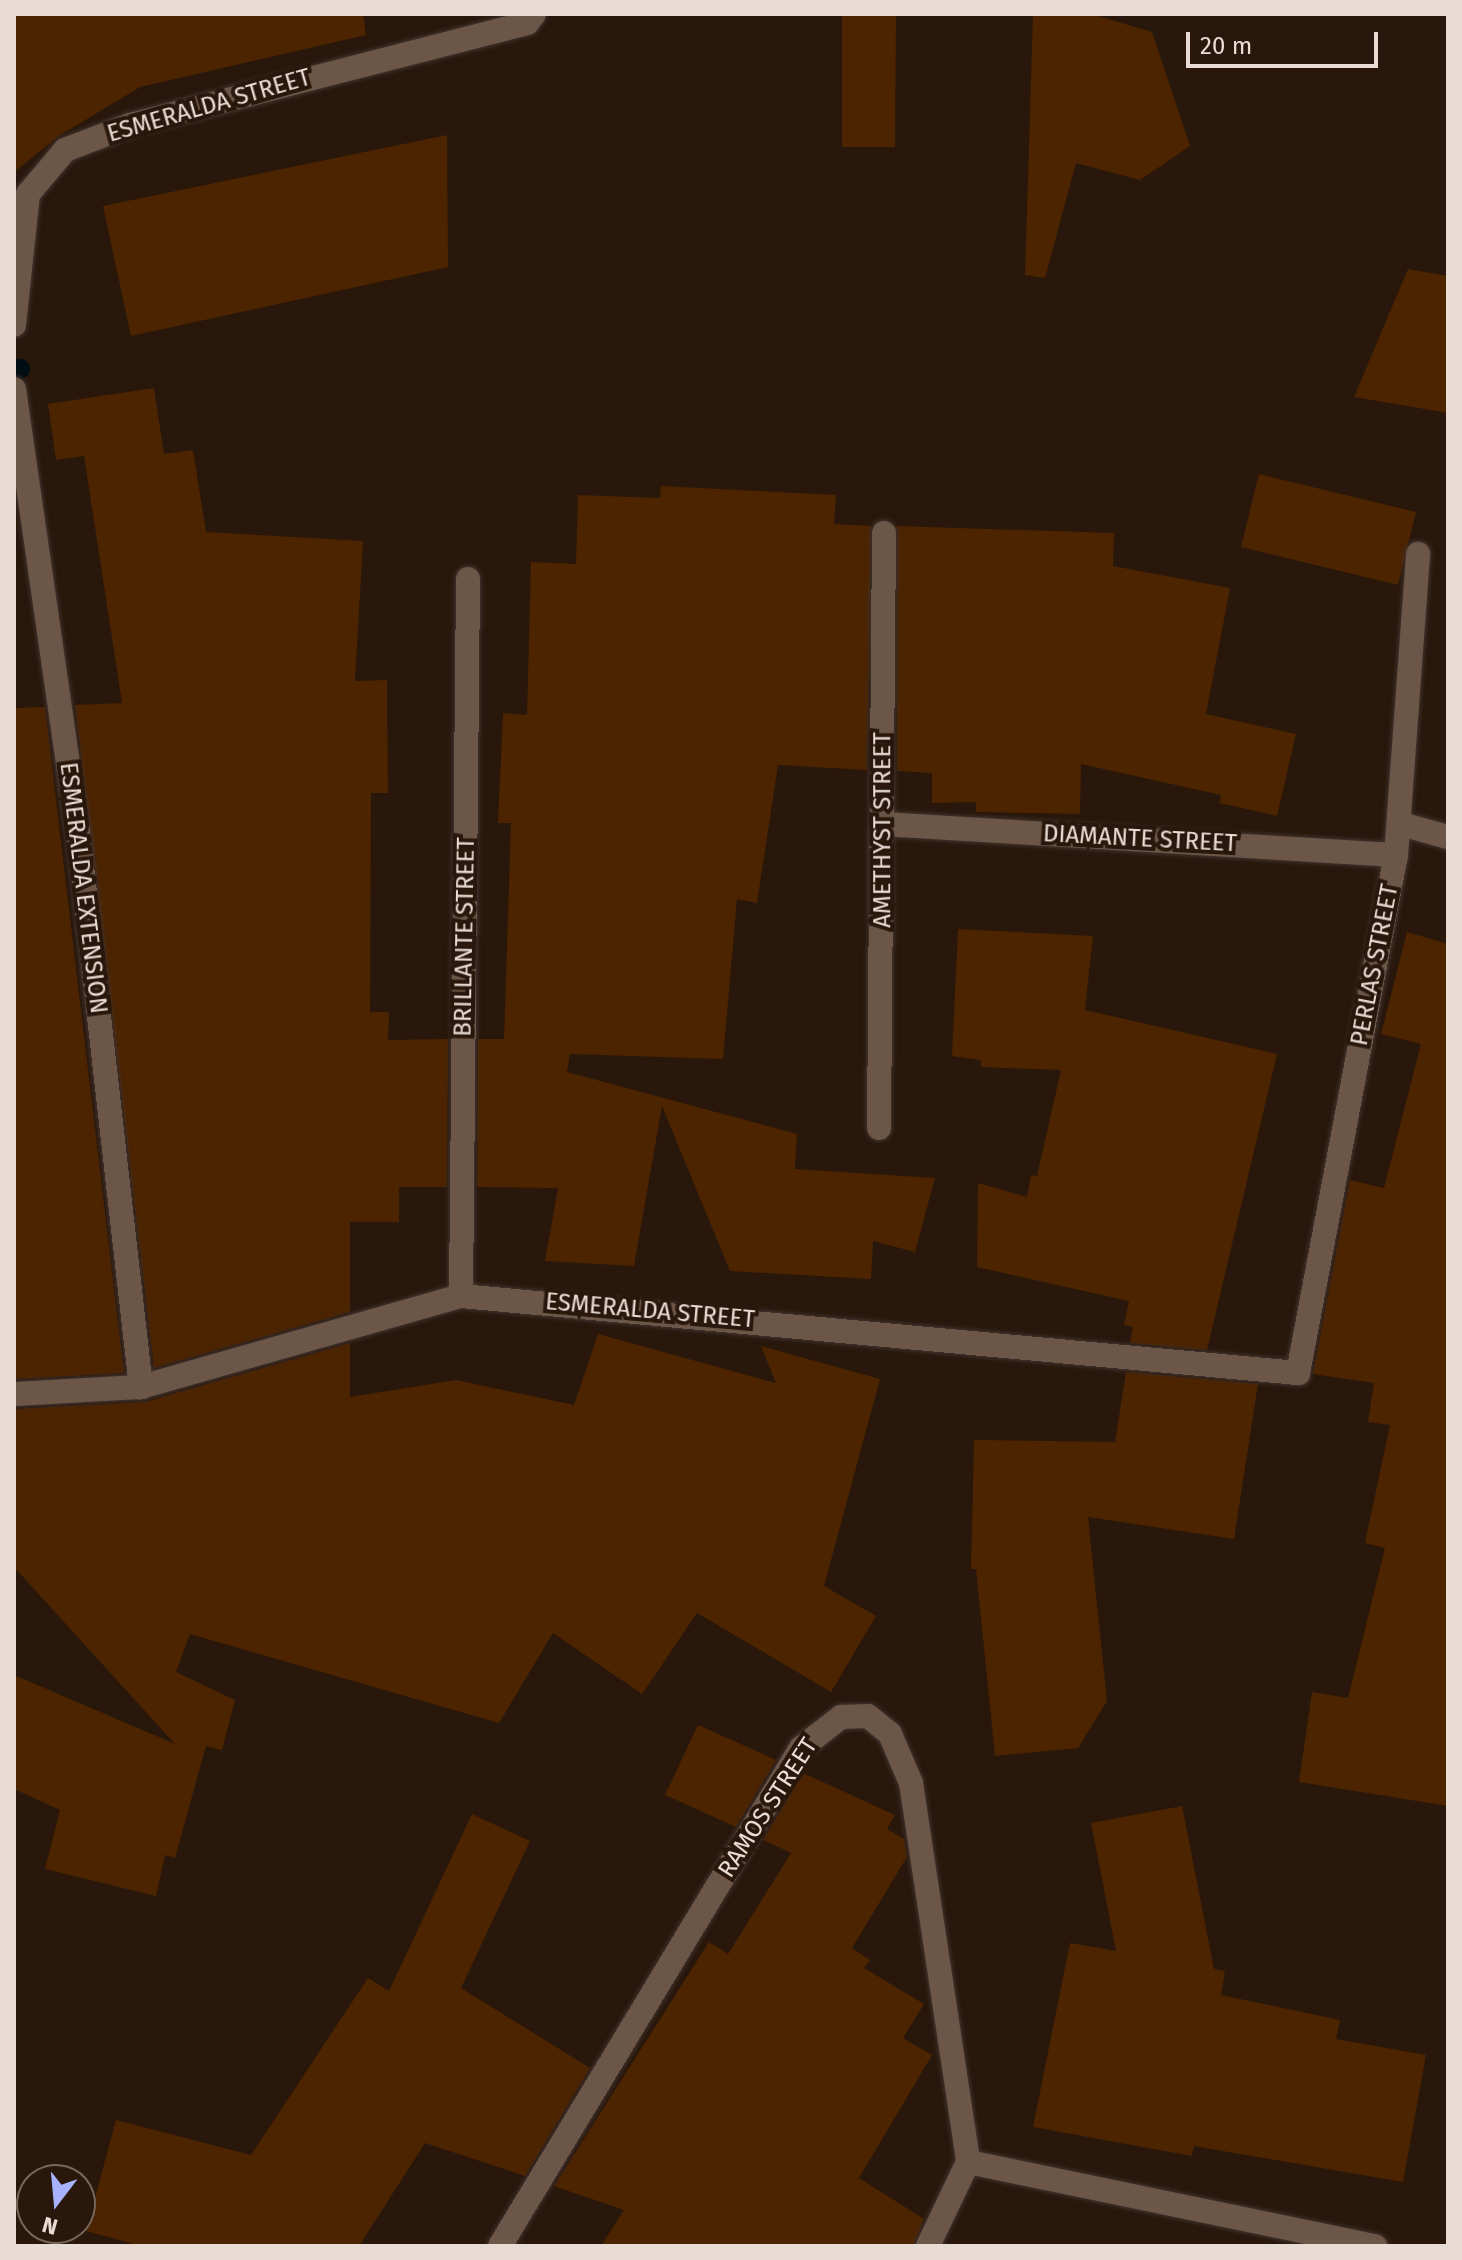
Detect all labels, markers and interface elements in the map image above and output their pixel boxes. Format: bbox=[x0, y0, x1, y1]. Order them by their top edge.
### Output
scale bar bbox=[1190, 16, 1382, 66]
text: 20 m bbox=[1200, 32, 1252, 60]
street label: ESMERALDA STREET bbox=[104, 63, 314, 149]
street label: AMETHYST STREET bbox=[869, 732, 897, 928]
street label: ESMERALDA EXTENSION bbox=[53, 761, 113, 1015]
street label: DIAMANTE STREET bbox=[1042, 820, 1238, 858]
street label: BRILLANTE STREET bbox=[449, 837, 481, 1037]
street label: PERLAS STREET bbox=[1345, 882, 1405, 1048]
street label: ESMERALDA STREET bbox=[544, 1288, 756, 1334]
street label: RAMOS STREET bbox=[712, 1733, 824, 1883]
north arrow bbox=[16, 2164, 96, 2244]
text: N bbox=[39, 2211, 61, 2241]

